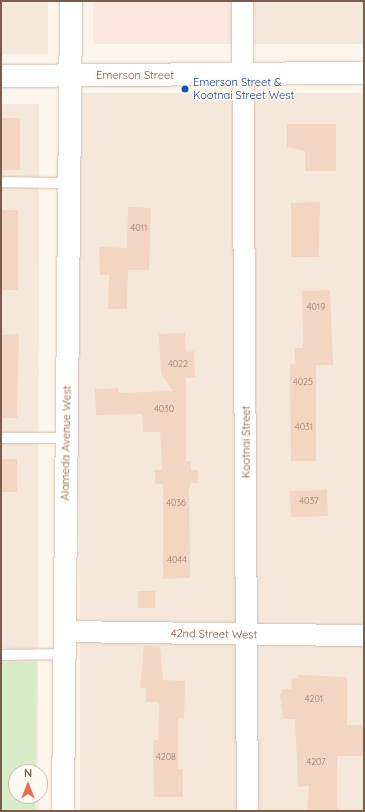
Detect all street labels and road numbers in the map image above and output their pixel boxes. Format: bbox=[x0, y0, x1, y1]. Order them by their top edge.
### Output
street label: Emerson Street bbox=[96, 68, 174, 82]
street label: Alameda Avenue West bbox=[58, 385, 74, 501]
street label: Kootnai Street bbox=[239, 406, 253, 478]
street label: 42nd Street West bbox=[171, 627, 257, 641]

